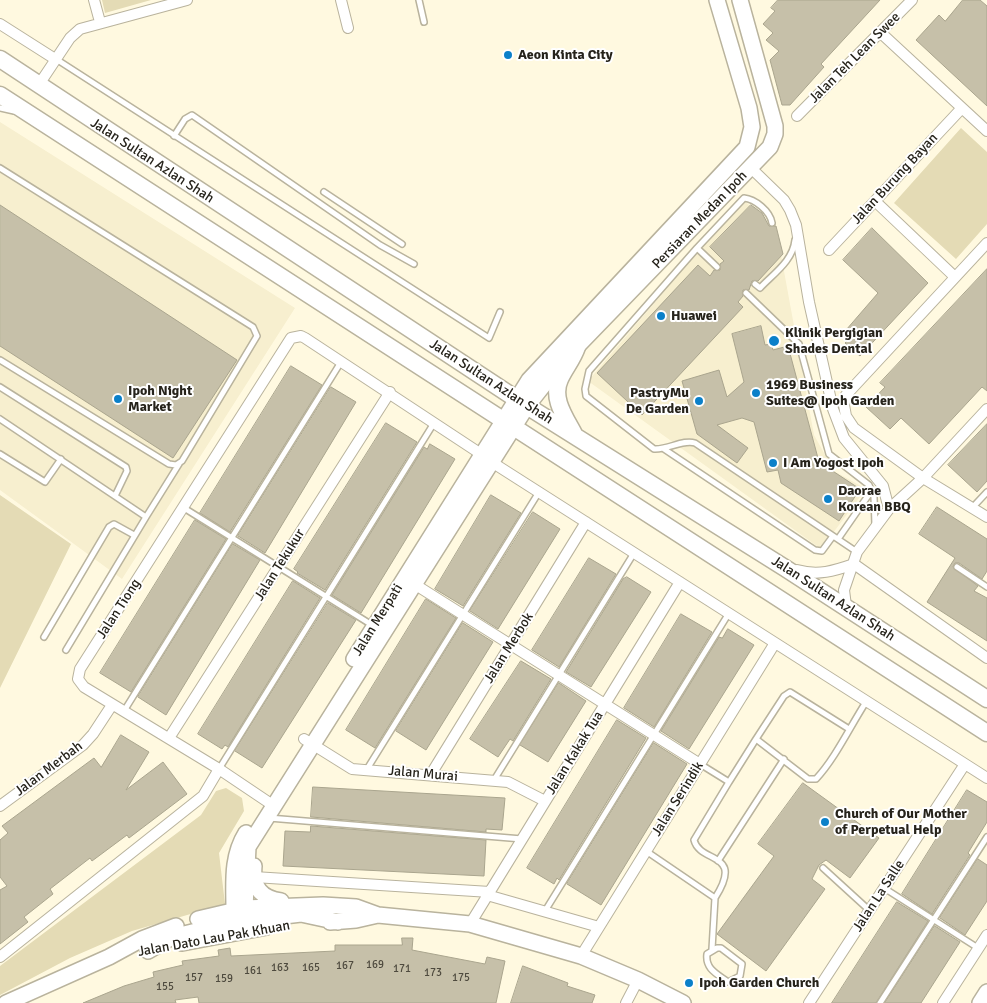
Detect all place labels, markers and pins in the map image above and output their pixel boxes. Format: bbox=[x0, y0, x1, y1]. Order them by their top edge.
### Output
place label: Aeon Kinta City bbox=[518, 47, 613, 63]
marker: Aeon Kinta City bbox=[502, 49, 514, 61]
place label: Huawei bbox=[671, 308, 717, 324]
marker: Huawei bbox=[655, 310, 667, 322]
place label: Klinik Pergigian Shades Dental bbox=[785, 325, 883, 358]
marker: Klinik Pergigian Shades Dental bbox=[767, 334, 781, 348]
place label: 1969 Business Suites@ Ipoh Garden bbox=[766, 377, 894, 410]
place label: Ipoh Night Market bbox=[128, 383, 192, 416]
place label: PastryMu De Garden bbox=[626, 385, 689, 418]
marker: 1969 Business Suites@ Ipoh Garden bbox=[750, 387, 762, 399]
marker: Ipoh Night Market bbox=[112, 393, 124, 405]
marker: PastryMu De Garden bbox=[693, 395, 705, 407]
place label: I Am Yogost Ipoh bbox=[783, 455, 884, 471]
marker: I Am Yogost Ipoh bbox=[767, 457, 779, 469]
place label: Daorae Korean BBQ bbox=[838, 483, 911, 516]
marker: Daorae Korean BBQ bbox=[822, 493, 834, 505]
place label: Church of Our Mother of Perpetual Help bbox=[835, 806, 967, 839]
marker: Church of Our Mother of Perpetual Help bbox=[819, 816, 831, 828]
place label: Ipoh Garden Church bbox=[699, 975, 819, 991]
marker: Ipoh Garden Church bbox=[683, 977, 695, 989]

